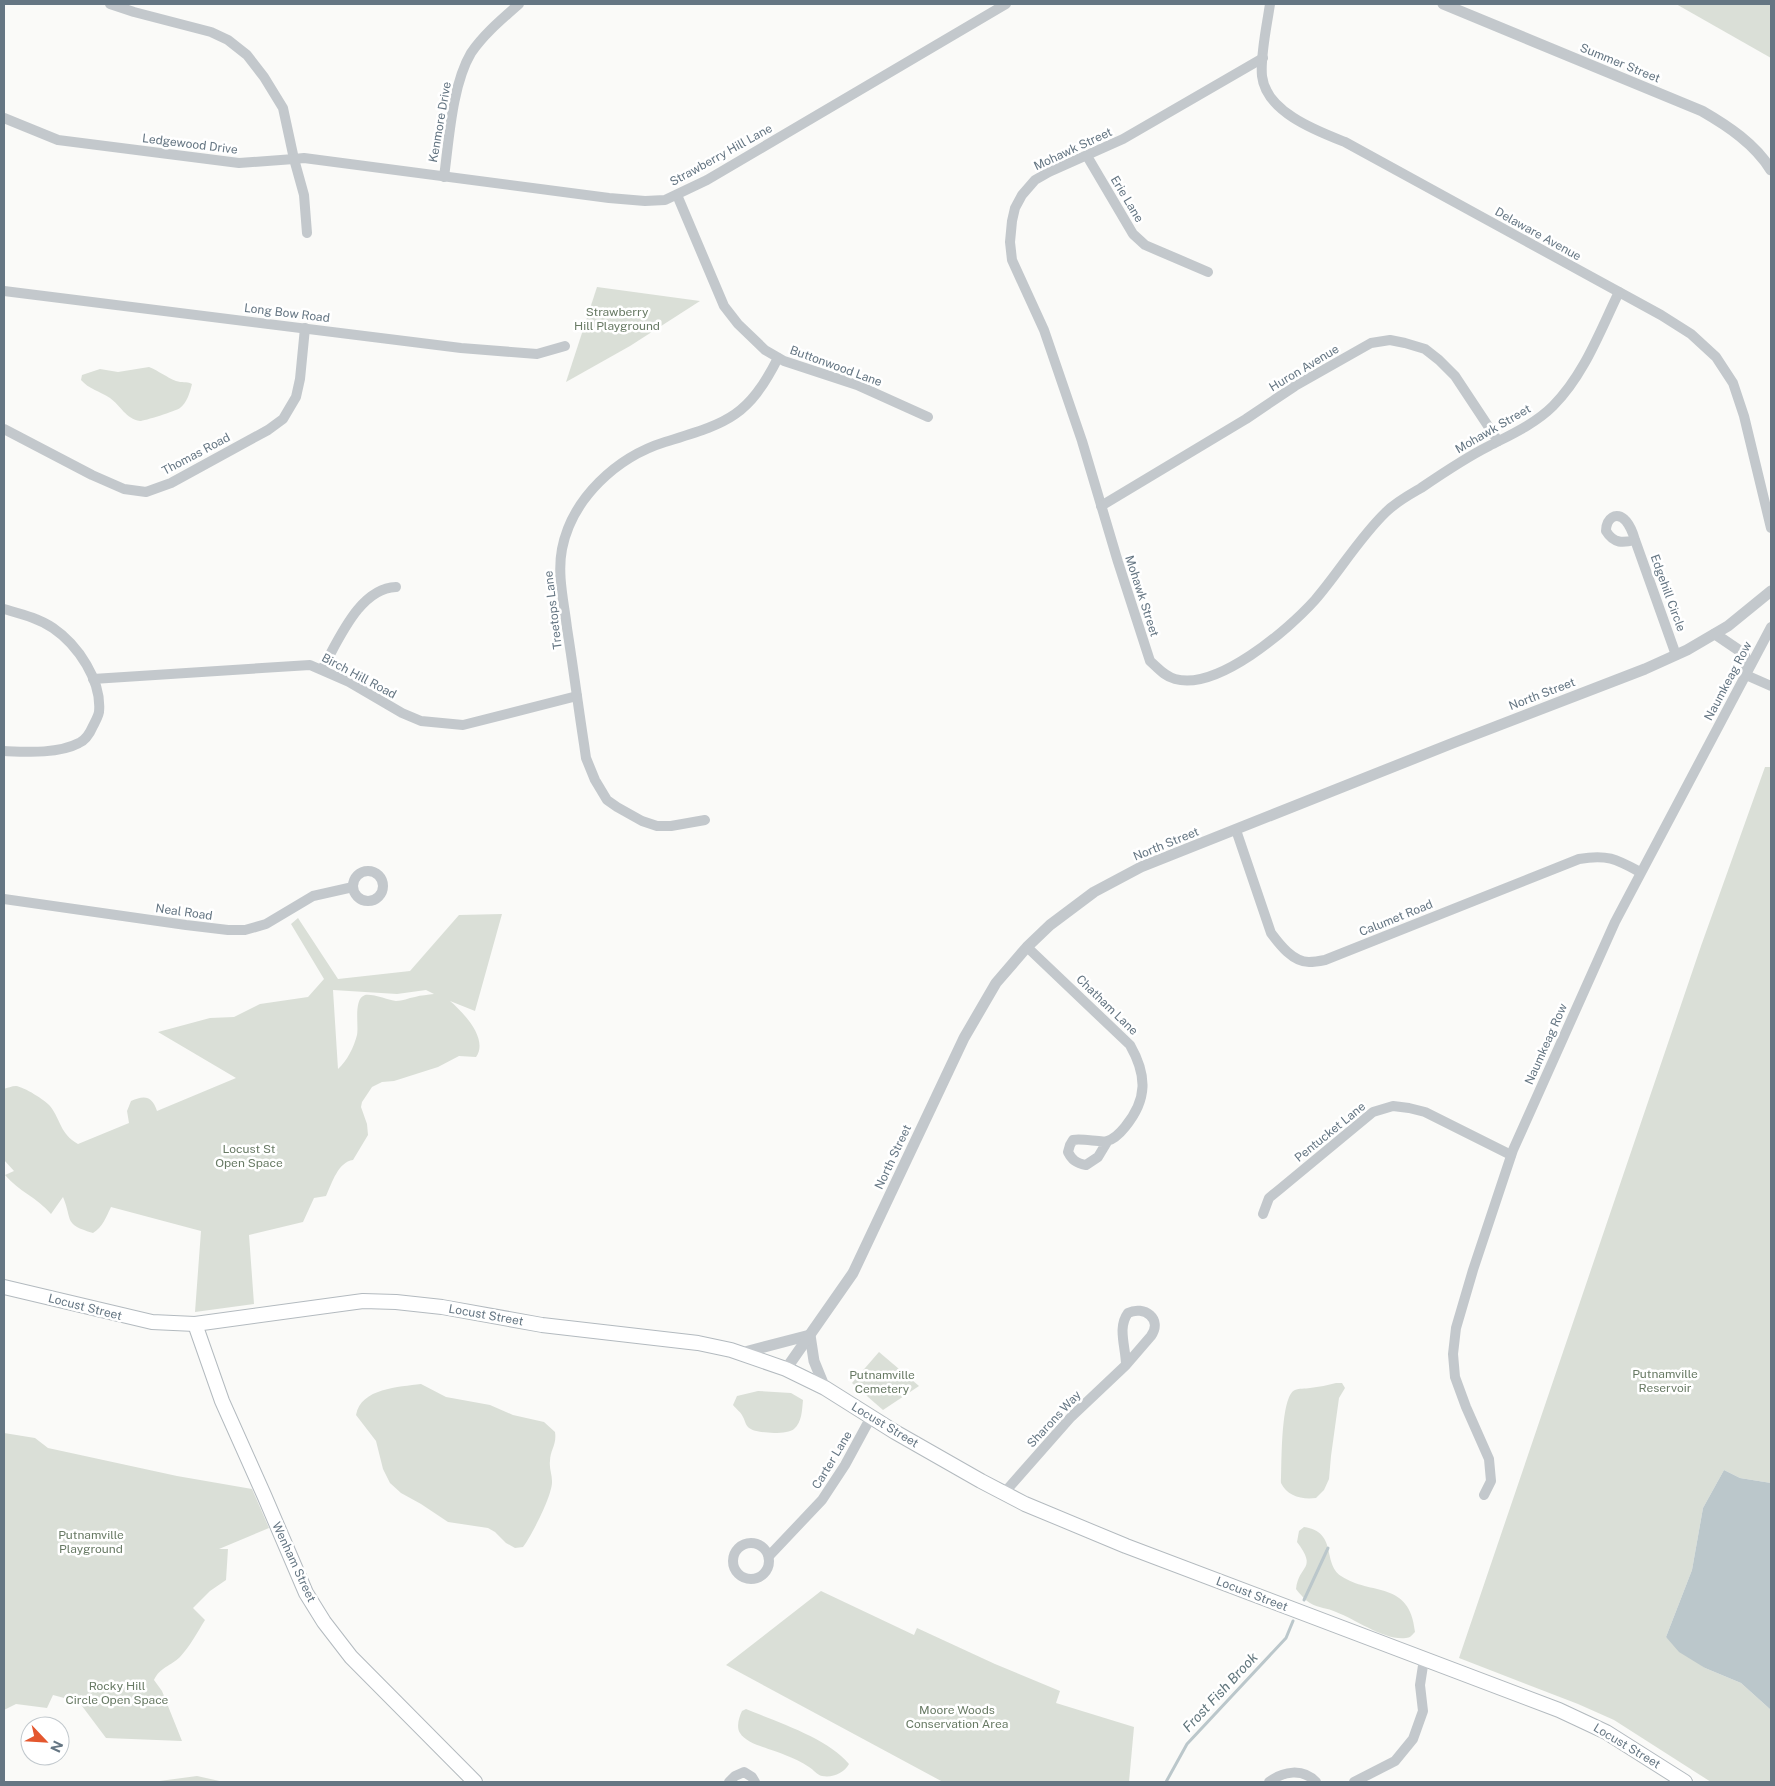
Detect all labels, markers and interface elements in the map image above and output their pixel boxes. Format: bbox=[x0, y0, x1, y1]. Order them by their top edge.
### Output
street label: Summer Street bbox=[1578, 41, 1662, 86]
street label: Kenmore Drive bbox=[426, 80, 454, 163]
street label: Strawberry Hill Lane bbox=[667, 121, 775, 189]
street label: Mohawk Street bbox=[1032, 125, 1115, 173]
street label: Ledgewood Drive bbox=[141, 131, 239, 157]
street label: Erie Lane bbox=[1108, 173, 1146, 225]
street label: Delaware Avenue bbox=[1492, 205, 1584, 264]
street label: Long Bow Road bbox=[243, 301, 331, 325]
park label: Strawberry Hill Playground bbox=[574, 305, 660, 333]
street label: Huron Avenue bbox=[1267, 342, 1341, 394]
street label: Buttonwood Lane bbox=[788, 343, 884, 389]
street label: Mohawk Street bbox=[1453, 402, 1533, 456]
street label: Thomas Road bbox=[160, 430, 232, 478]
street label: Edgehill Circle bbox=[1648, 553, 1689, 634]
street label: Mohawk Street bbox=[1122, 554, 1162, 639]
street label: Treetops Lane bbox=[541, 570, 565, 650]
street label: Naumkeag Row bbox=[1701, 639, 1755, 723]
street label: Birch Hill Road bbox=[319, 650, 399, 702]
street label: North Street bbox=[1507, 675, 1577, 713]
street label: North Street bbox=[1131, 824, 1201, 864]
street label: Calumet Road bbox=[1357, 897, 1435, 939]
street label: Neal Road bbox=[155, 901, 213, 923]
street label: Chatham Lane bbox=[1073, 972, 1141, 1038]
street label: Naumkeag Row bbox=[1522, 1001, 1570, 1087]
street label: Pentucket Lane bbox=[1292, 1099, 1368, 1165]
street label: North Street bbox=[872, 1122, 914, 1192]
park label: Locust St Open Space bbox=[215, 1142, 283, 1170]
street label: Locust Street bbox=[47, 1291, 124, 1323]
street label: Locust Street bbox=[448, 1302, 525, 1329]
park label: Putnamville Reservoir bbox=[1632, 1367, 1698, 1395]
park label: Putnamville Cemetery bbox=[849, 1368, 915, 1396]
street label: Sharons Way bbox=[1024, 1387, 1084, 1450]
street label: Locust Street bbox=[849, 1400, 921, 1451]
street label: Carter Lane bbox=[809, 1428, 855, 1492]
street label: Wenham Street bbox=[269, 1520, 319, 1604]
park label: Putnamville Playground bbox=[58, 1528, 124, 1556]
street label: Locust Street bbox=[1214, 1574, 1290, 1614]
water label: Frost Fish Brook bbox=[1179, 1649, 1261, 1735]
park label: Rocky Hill Circle Open Space bbox=[66, 1679, 169, 1707]
park label: Moore Woods Conservation Area bbox=[906, 1703, 1008, 1731]
north arrow bbox=[20, 1716, 70, 1766]
street label: Locust Street bbox=[1591, 1721, 1663, 1772]
text: N bbox=[47, 1738, 66, 1755]

